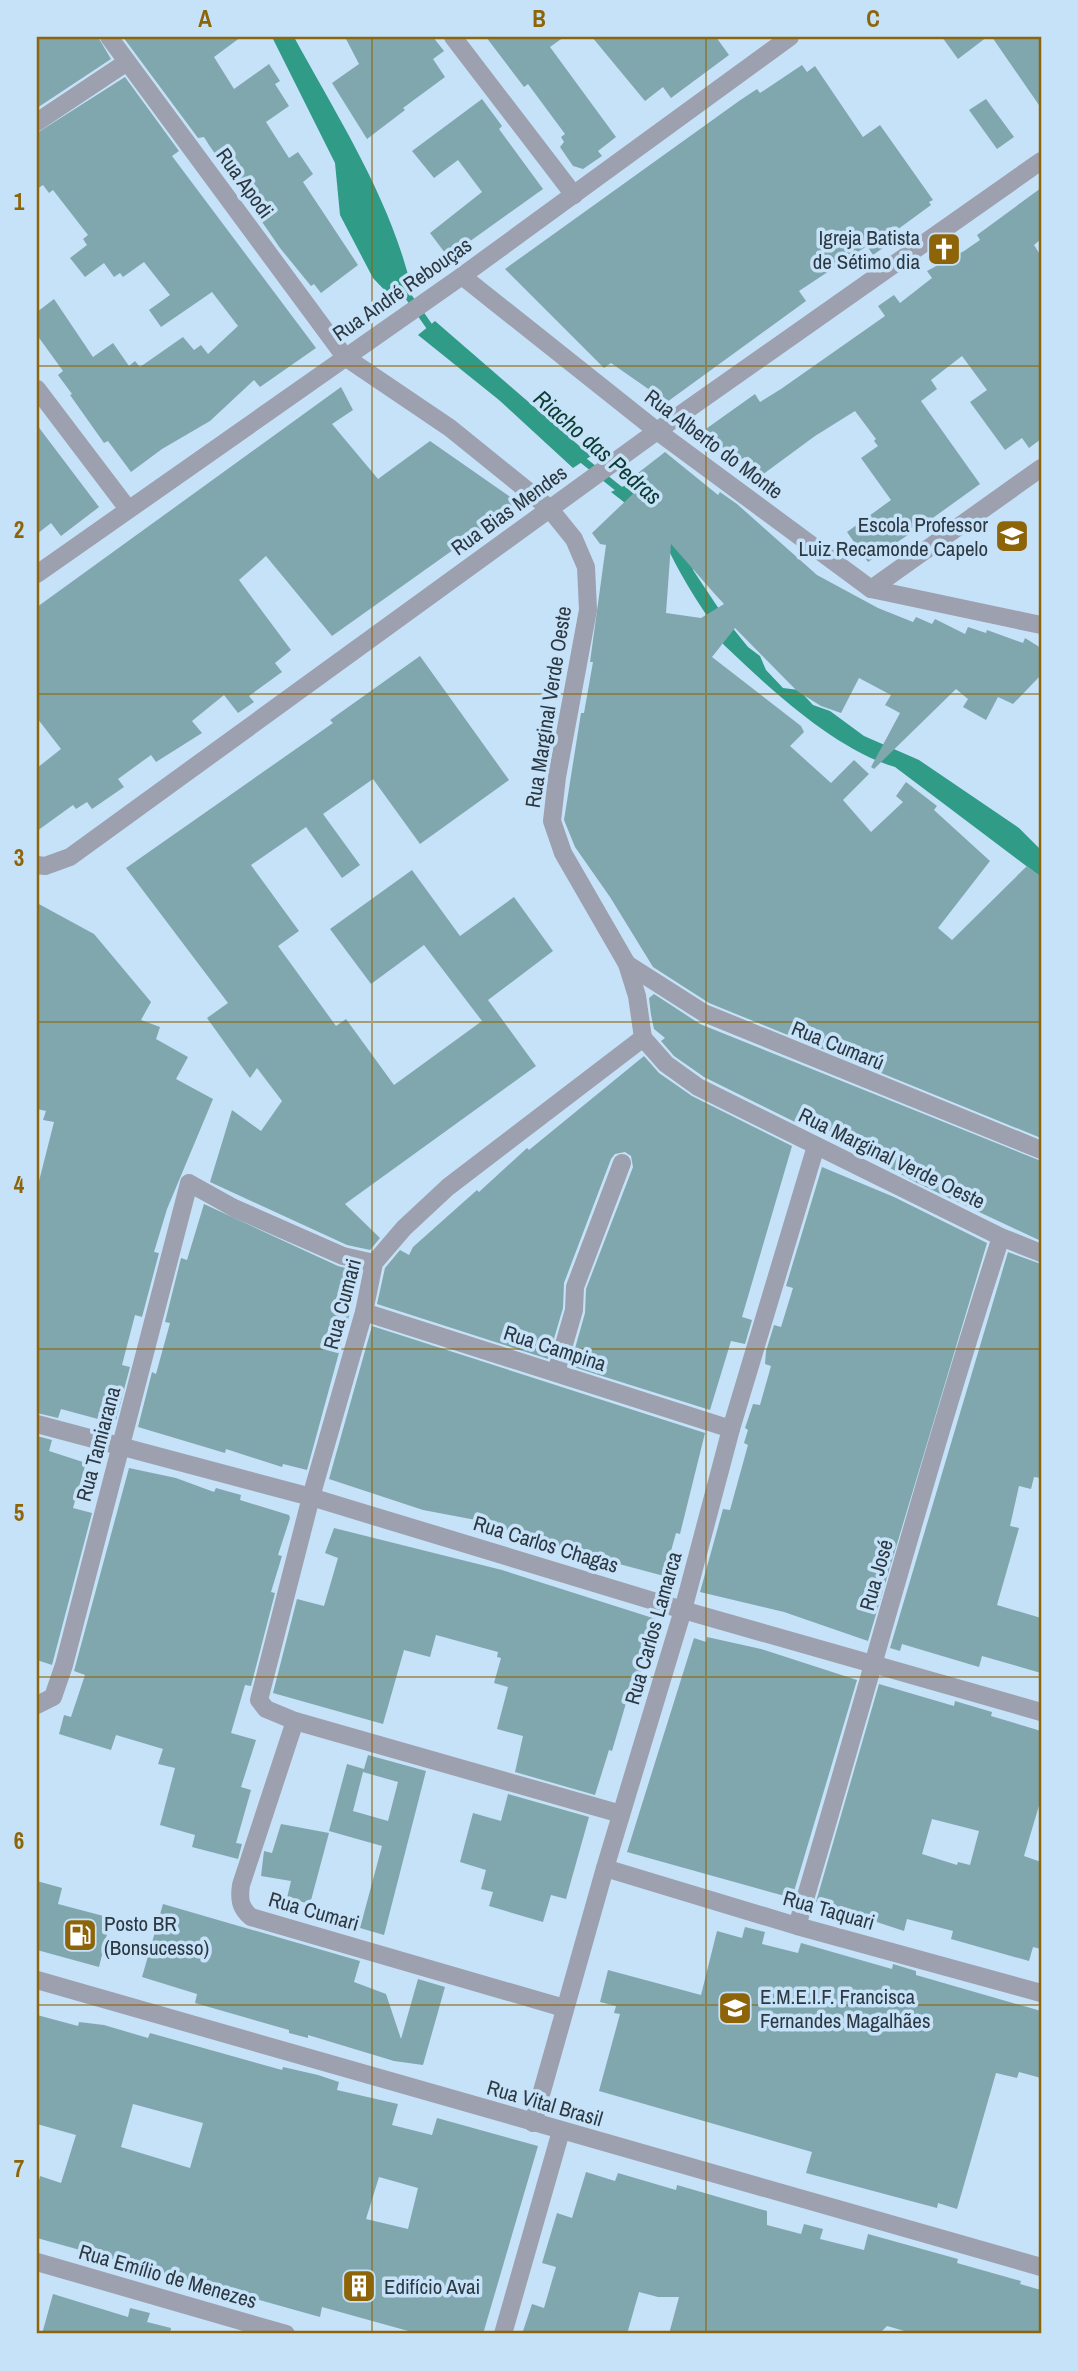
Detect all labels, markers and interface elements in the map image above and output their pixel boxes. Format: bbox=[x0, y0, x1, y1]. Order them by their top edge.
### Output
text: A bbox=[198, 3, 212, 34]
text: B bbox=[532, 3, 546, 34]
text: C bbox=[866, 3, 880, 34]
street label: Rua Apodi bbox=[210, 142, 280, 224]
text: 1 bbox=[14, 186, 25, 217]
place label: Igreja Batista de Sétimo dia bbox=[813, 223, 920, 276]
street label: Rua André Rebouças bbox=[327, 230, 477, 348]
church icon: Igreja Batista de Sétimo dia bbox=[925, 230, 963, 268]
street label: Rua Alberto do Monte bbox=[639, 382, 789, 506]
water label: Riacho das Pedras bbox=[527, 383, 669, 511]
street label: Rua Bias Mendes bbox=[445, 458, 573, 562]
place label: Escola Professor Luiz Recamonde Capelo bbox=[798, 510, 988, 563]
text: 2 bbox=[14, 514, 24, 545]
school or university icon: Escola Professor Luiz Recamonde Capelo bbox=[993, 517, 1031, 555]
street label: Rua Marginal Verde Oeste bbox=[518, 604, 578, 810]
text: 3 bbox=[14, 842, 24, 873]
street label: Rua Cumarú bbox=[787, 1013, 889, 1077]
street label: Rua Marginal Verde Oeste bbox=[794, 1100, 990, 1216]
text: 4 bbox=[14, 1169, 25, 1200]
street label: Rua Cumari bbox=[316, 1255, 368, 1353]
street label: Rua Campina bbox=[500, 1318, 610, 1378]
street label: Rua Tamiarana bbox=[69, 1383, 127, 1505]
text: 5 bbox=[14, 1497, 24, 1528]
street label: Rua Carlos Chagas bbox=[470, 1508, 622, 1580]
street label: Rua José bbox=[852, 1536, 900, 1614]
street label: Rua Carlos Lamarca bbox=[617, 1548, 689, 1708]
text: 6 bbox=[14, 1825, 24, 1856]
street label: Rua Taquari bbox=[780, 1883, 878, 1937]
street label: Rua Cumari bbox=[265, 1884, 363, 1938]
place label: Posto BR (Bonsucesso) bbox=[104, 1909, 209, 1962]
fuel station icon: Posto BR (Bonsucesso) bbox=[61, 1916, 99, 1954]
place label: E.M.E.I.F. Francisca Fernandes Magalhães bbox=[760, 1982, 931, 2035]
school or university icon: E.M.E.I.F. Francisca Fernandes Magalhães bbox=[716, 1989, 754, 2027]
street label: Rua Vital Brasil bbox=[484, 2073, 606, 2133]
text: 7 bbox=[14, 2153, 24, 2184]
street label: Rua Emílio de Menezes bbox=[76, 2237, 260, 2315]
building icon: Edifício Avai bbox=[340, 2267, 378, 2305]
place label: Edifício Avai bbox=[384, 2272, 480, 2301]

